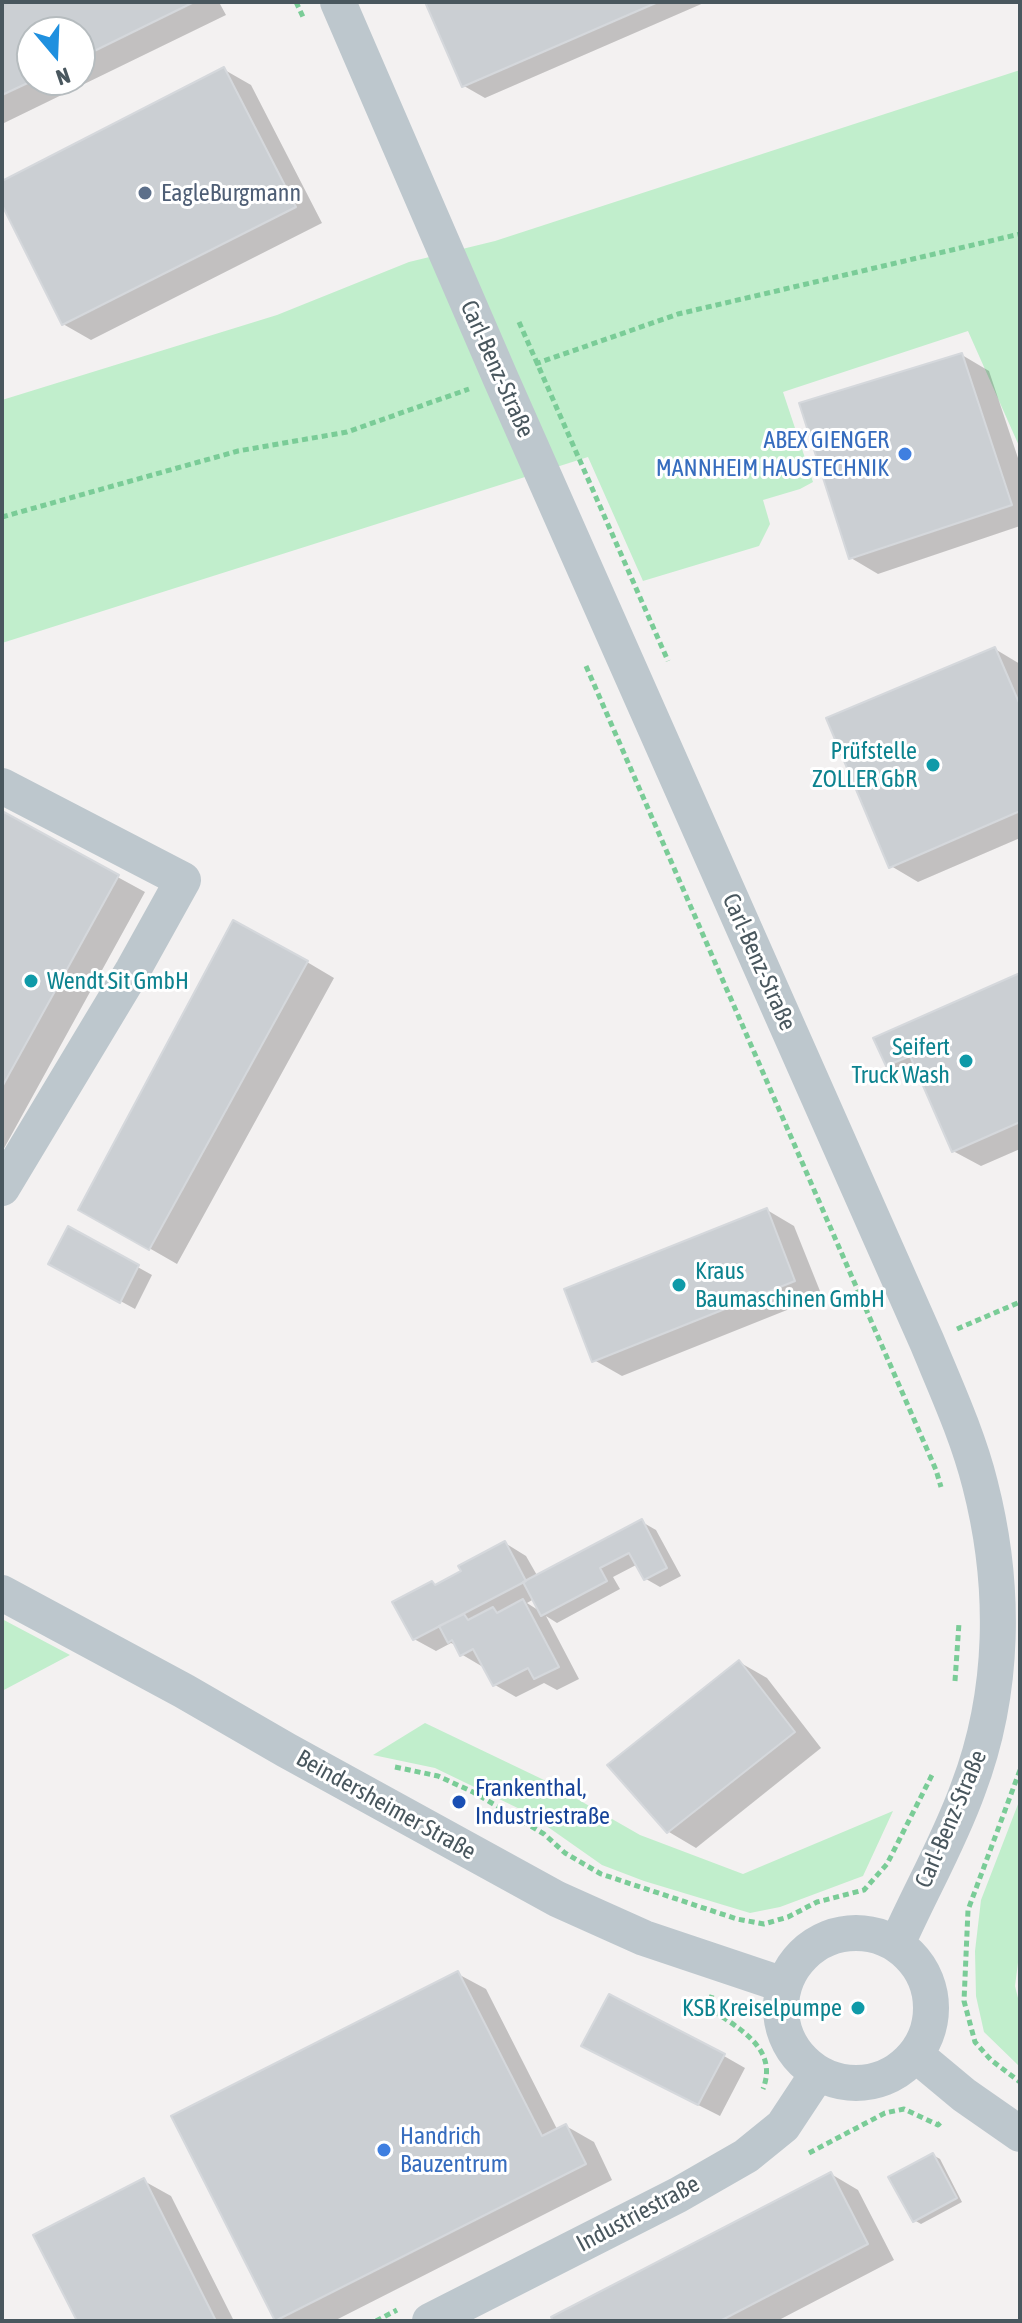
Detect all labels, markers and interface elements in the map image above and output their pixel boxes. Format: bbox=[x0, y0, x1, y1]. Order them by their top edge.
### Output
north arrow bbox=[16, 16, 96, 96]
text: N bbox=[53, 62, 74, 91]
place label: EagleBurgmann bbox=[161, 179, 301, 207]
marker: EagleBurgmann bbox=[136, 184, 154, 202]
street label: Carl-Benz-Straße bbox=[454, 296, 540, 442]
place label: ABEX GIENGER MANNHEIM HAUSTECHNIK bbox=[656, 426, 889, 482]
marker: ABEX GIENGER MANNHEIM HAUSTECHNIK bbox=[896, 445, 914, 463]
place label: Prüfstelle ZOLLER GbR bbox=[812, 737, 917, 793]
marker: Prüfstelle ZOLLER GbR bbox=[924, 756, 942, 774]
street label: Carl-Benz-Straße bbox=[716, 889, 802, 1035]
place label: Wendt Sit GmbH bbox=[47, 967, 189, 995]
marker: Wendt Sit GmbH bbox=[22, 972, 40, 990]
place label: Seifert Truck Wash bbox=[852, 1033, 950, 1089]
marker: Seifert Truck Wash bbox=[957, 1052, 975, 1070]
place label: Kraus Baumaschinen GmbH bbox=[695, 1257, 885, 1313]
marker: Kraus Baumaschinen GmbH bbox=[670, 1276, 688, 1294]
street label: Beindersheimer Straße bbox=[291, 1744, 481, 1866]
street label: Carl-Benz-Straße bbox=[909, 1746, 993, 1892]
place label: Frankenthal, Industriestraße bbox=[475, 1774, 610, 1830]
marker: Frankenthal, Industriestraße bbox=[450, 1793, 468, 1811]
place label: KSB Kreiselpumpe bbox=[682, 1994, 842, 2022]
marker: KSB Kreiselpumpe bbox=[849, 1999, 867, 2017]
place label: Handrich Bauzentrum bbox=[400, 2122, 508, 2178]
marker: Handrich Bauzentrum bbox=[375, 2141, 393, 2159]
street label: Industriestraße bbox=[572, 2170, 704, 2258]

